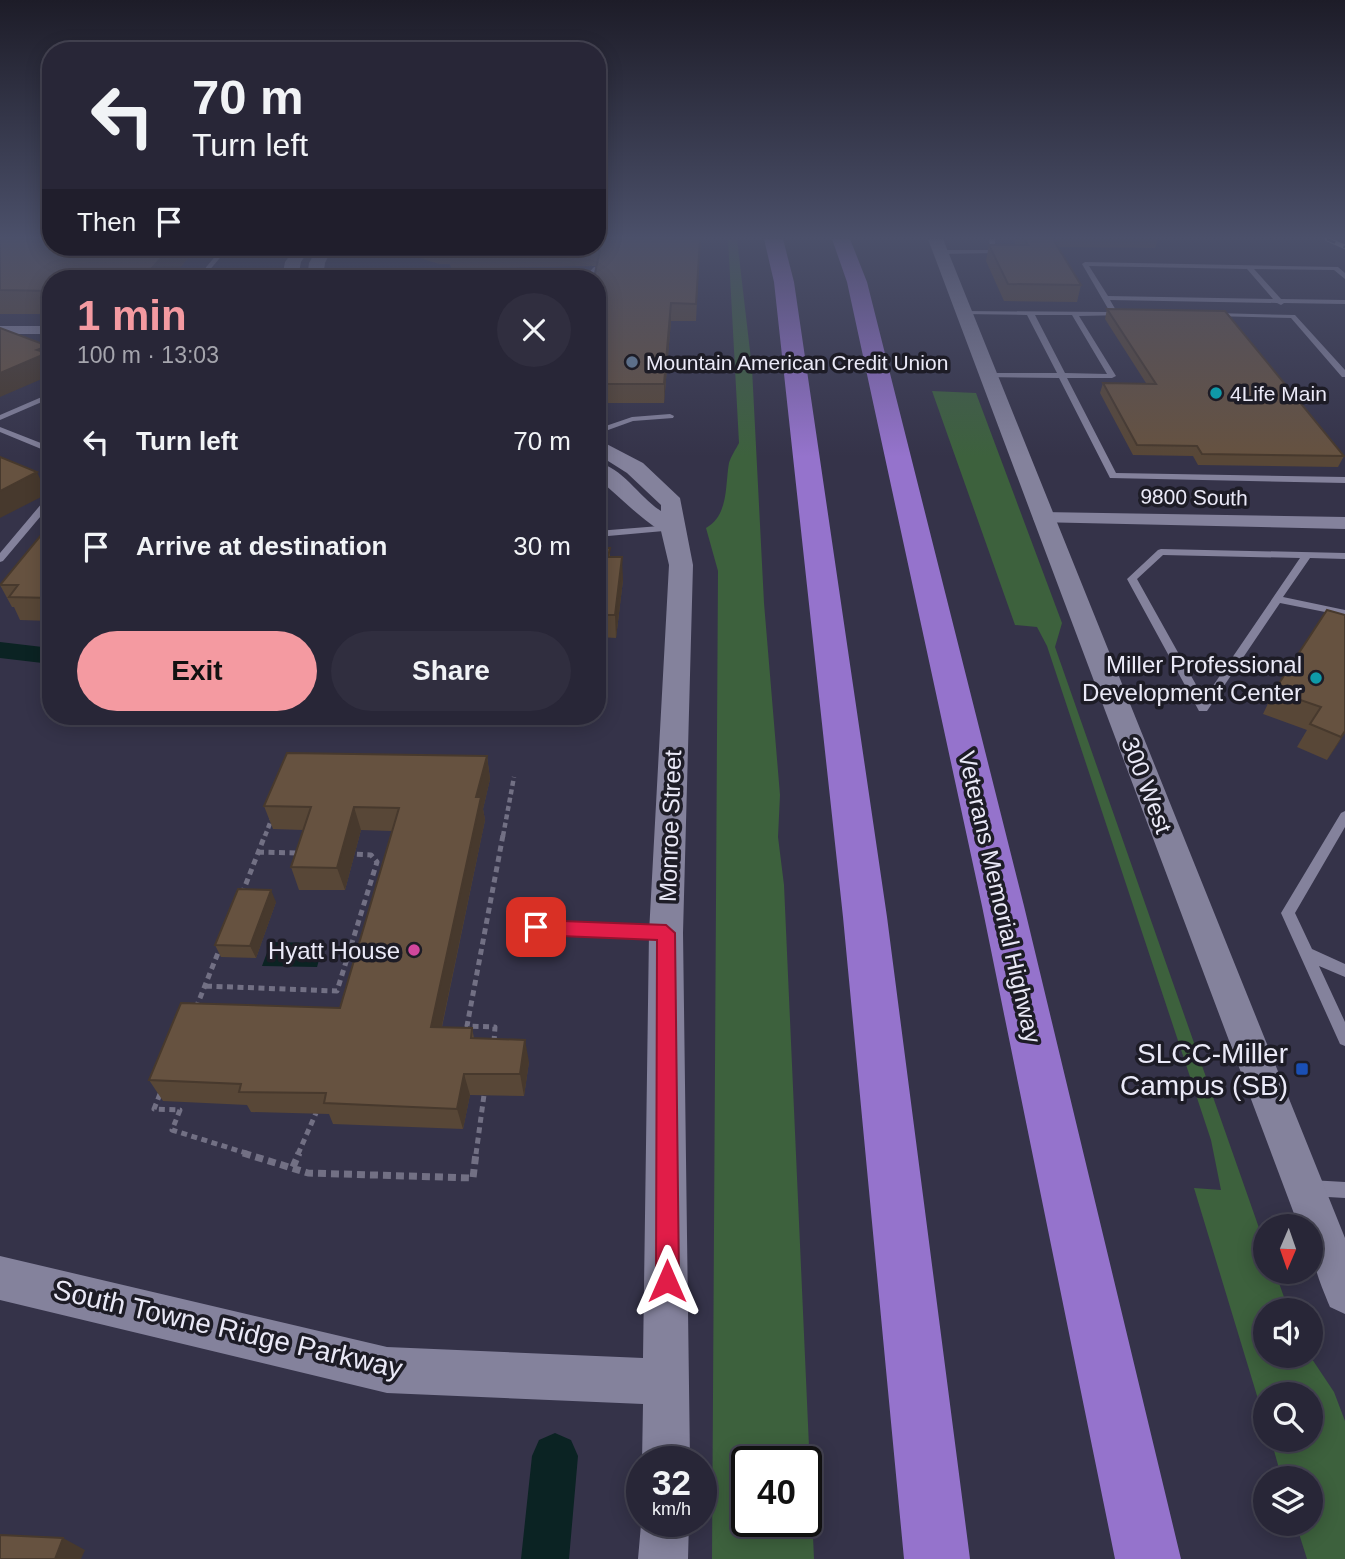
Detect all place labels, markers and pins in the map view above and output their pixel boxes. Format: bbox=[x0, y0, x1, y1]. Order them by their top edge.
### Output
place label: Mountain American Credit Union bbox=[646, 351, 948, 374]
marker: Mountain American Credit Union bbox=[624, 354, 640, 370]
place label: 4Life Main bbox=[1230, 382, 1327, 405]
marker: 4Life Main bbox=[1208, 385, 1224, 401]
place label: Miller Professional Development Center bbox=[1082, 651, 1302, 706]
marker: Miller Professional Development Center bbox=[1308, 670, 1324, 686]
pin bbox=[506, 897, 566, 957]
place label: Hyatt House bbox=[268, 937, 400, 964]
marker: Hyatt House bbox=[406, 942, 422, 958]
place label: SLCC-Miller Campus (SB) bbox=[1120, 1038, 1288, 1101]
marker: SLCC-Miller Campus (SB) bbox=[1294, 1061, 1310, 1077]

